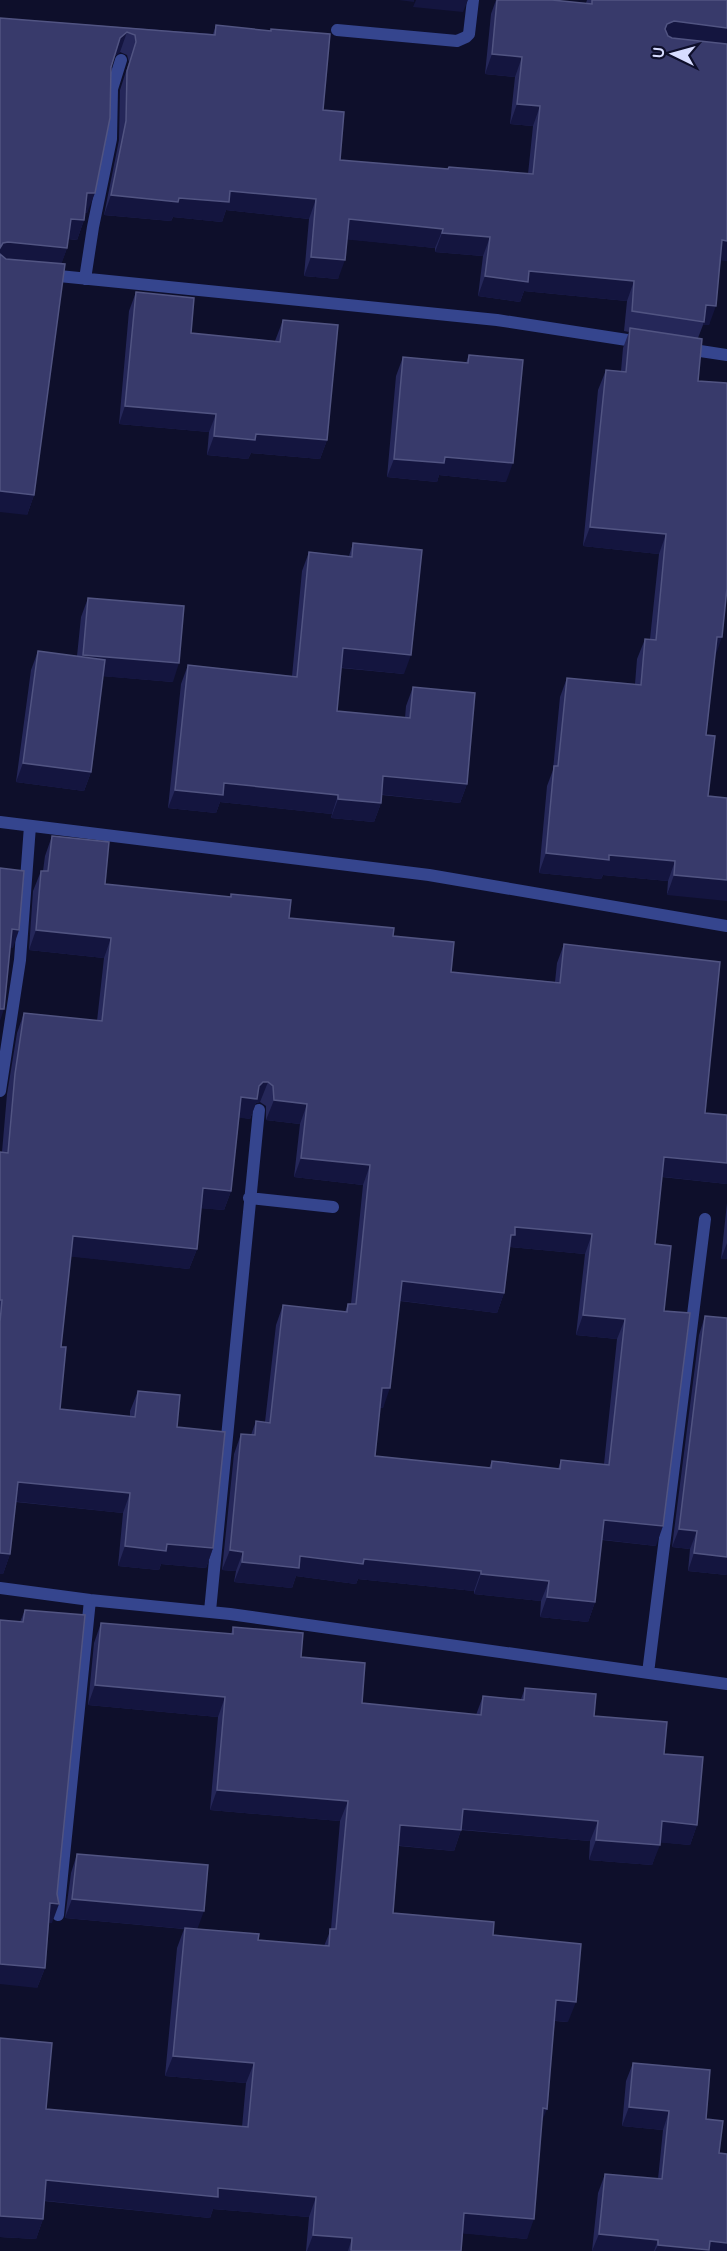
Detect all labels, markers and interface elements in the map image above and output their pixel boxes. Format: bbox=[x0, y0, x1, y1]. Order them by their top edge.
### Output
north arrow bbox=[643, 24, 703, 84]
text: U bbox=[648, 46, 669, 59]

